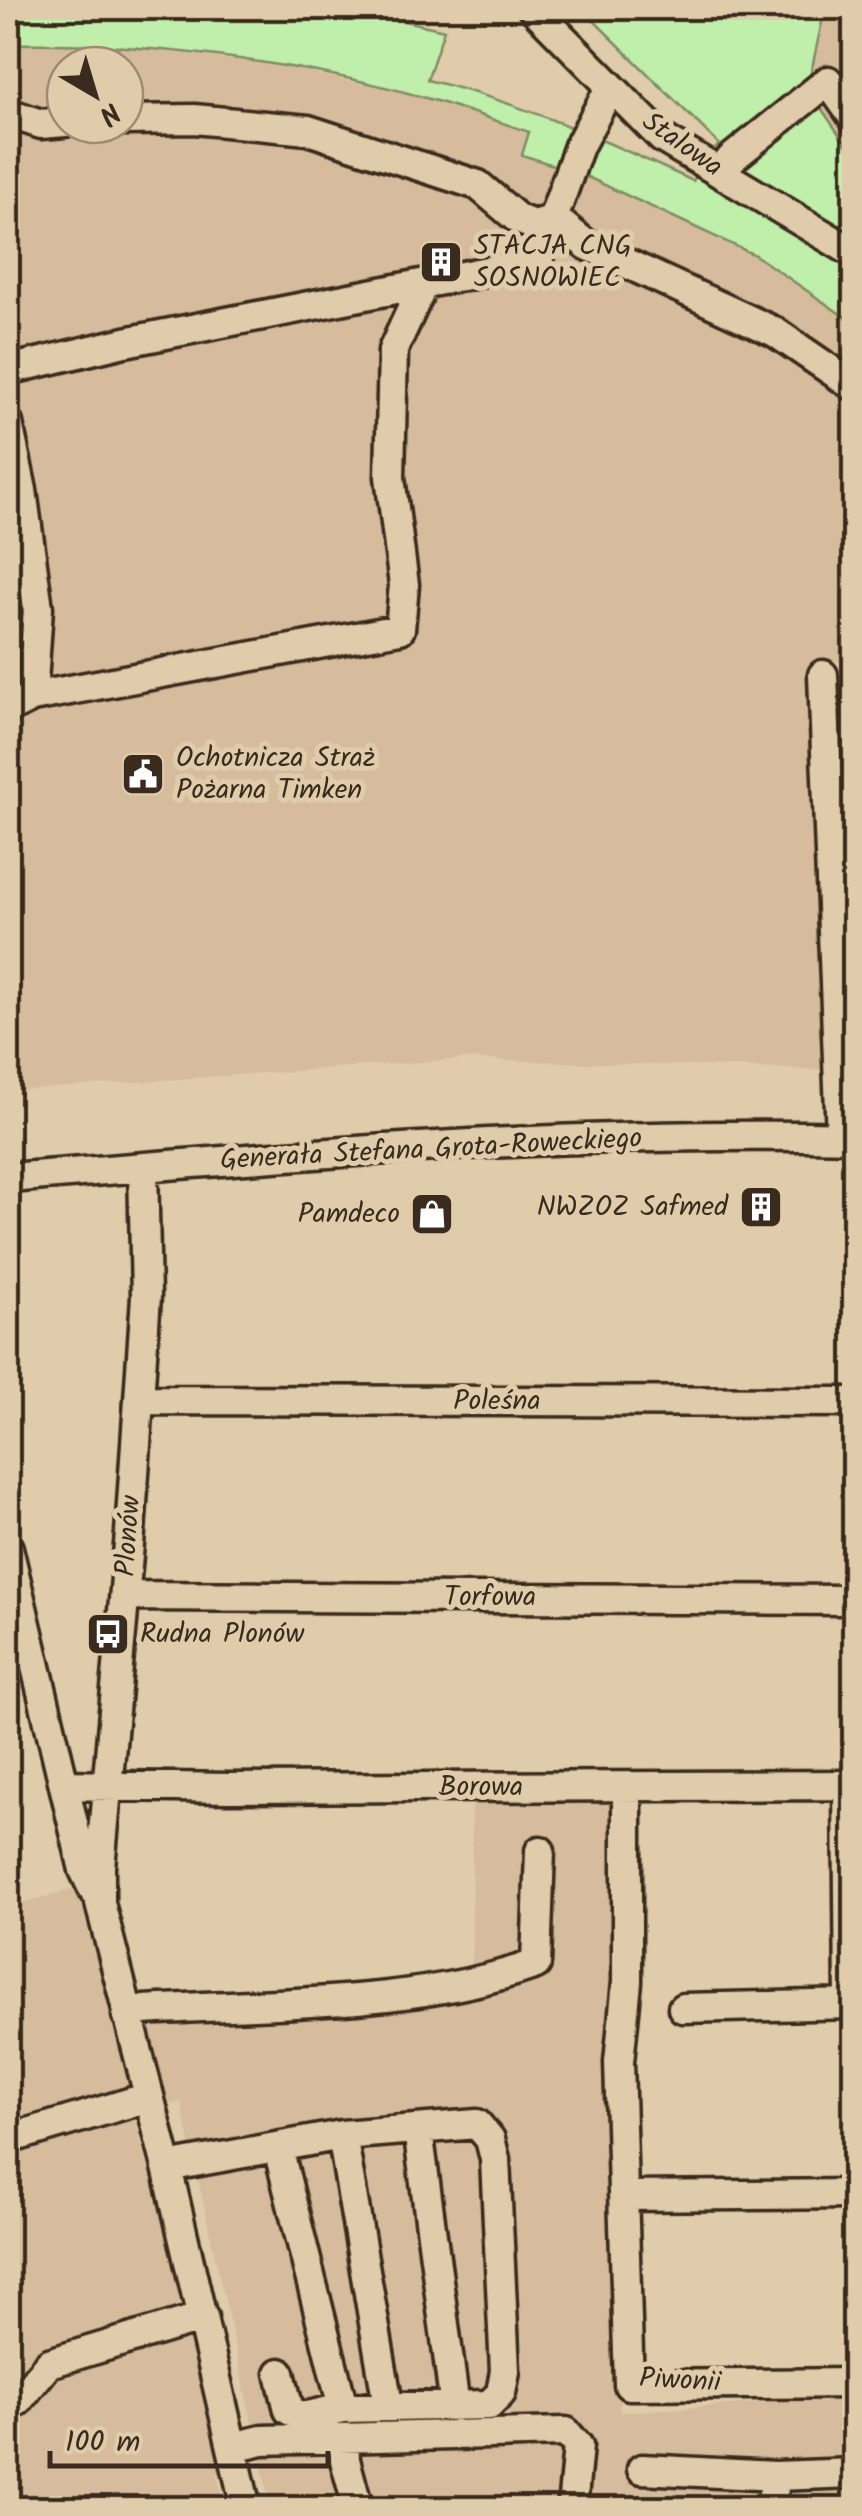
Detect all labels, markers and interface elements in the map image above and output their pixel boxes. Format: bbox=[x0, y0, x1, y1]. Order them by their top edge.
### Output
north arrow bbox=[45, 45, 145, 145]
text: N bbox=[88, 90, 130, 136]
street label: Stalowa bbox=[632, 101, 732, 189]
place label: STACJA CNG SOSNOWIEC bbox=[474, 224, 632, 301]
building icon: STACJA CNG SOSNOWIEC bbox=[418, 239, 464, 285]
place label: Ochotnicza Straż Pożarna Timken bbox=[176, 736, 375, 813]
public building icon: Ochotnicza Straż Pożarna Timken bbox=[120, 751, 166, 797]
street label: Generała Stefana Grota-Roweckiego bbox=[219, 1116, 643, 1184]
building icon: NWZOZ Safmed bbox=[738, 1184, 784, 1230]
place label: NWZOZ Safmed bbox=[537, 1185, 729, 1230]
shop icon: Pamdeco bbox=[409, 1191, 455, 1237]
place label: Pamdeco bbox=[298, 1192, 400, 1237]
street label: Poleśna bbox=[453, 1379, 541, 1424]
street label: Plonów bbox=[104, 1494, 154, 1578]
street label: Torfowa bbox=[444, 1575, 536, 1620]
bus stop icon: Rudna Plonów bbox=[85, 1611, 131, 1657]
place label: Rudna Plonów bbox=[140, 1612, 304, 1657]
street label: Borowa bbox=[439, 1765, 523, 1810]
street label: Piwonii bbox=[638, 2356, 723, 2406]
scale bar bbox=[50, 2406, 328, 2468]
text: 100 m bbox=[65, 2419, 140, 2467]

